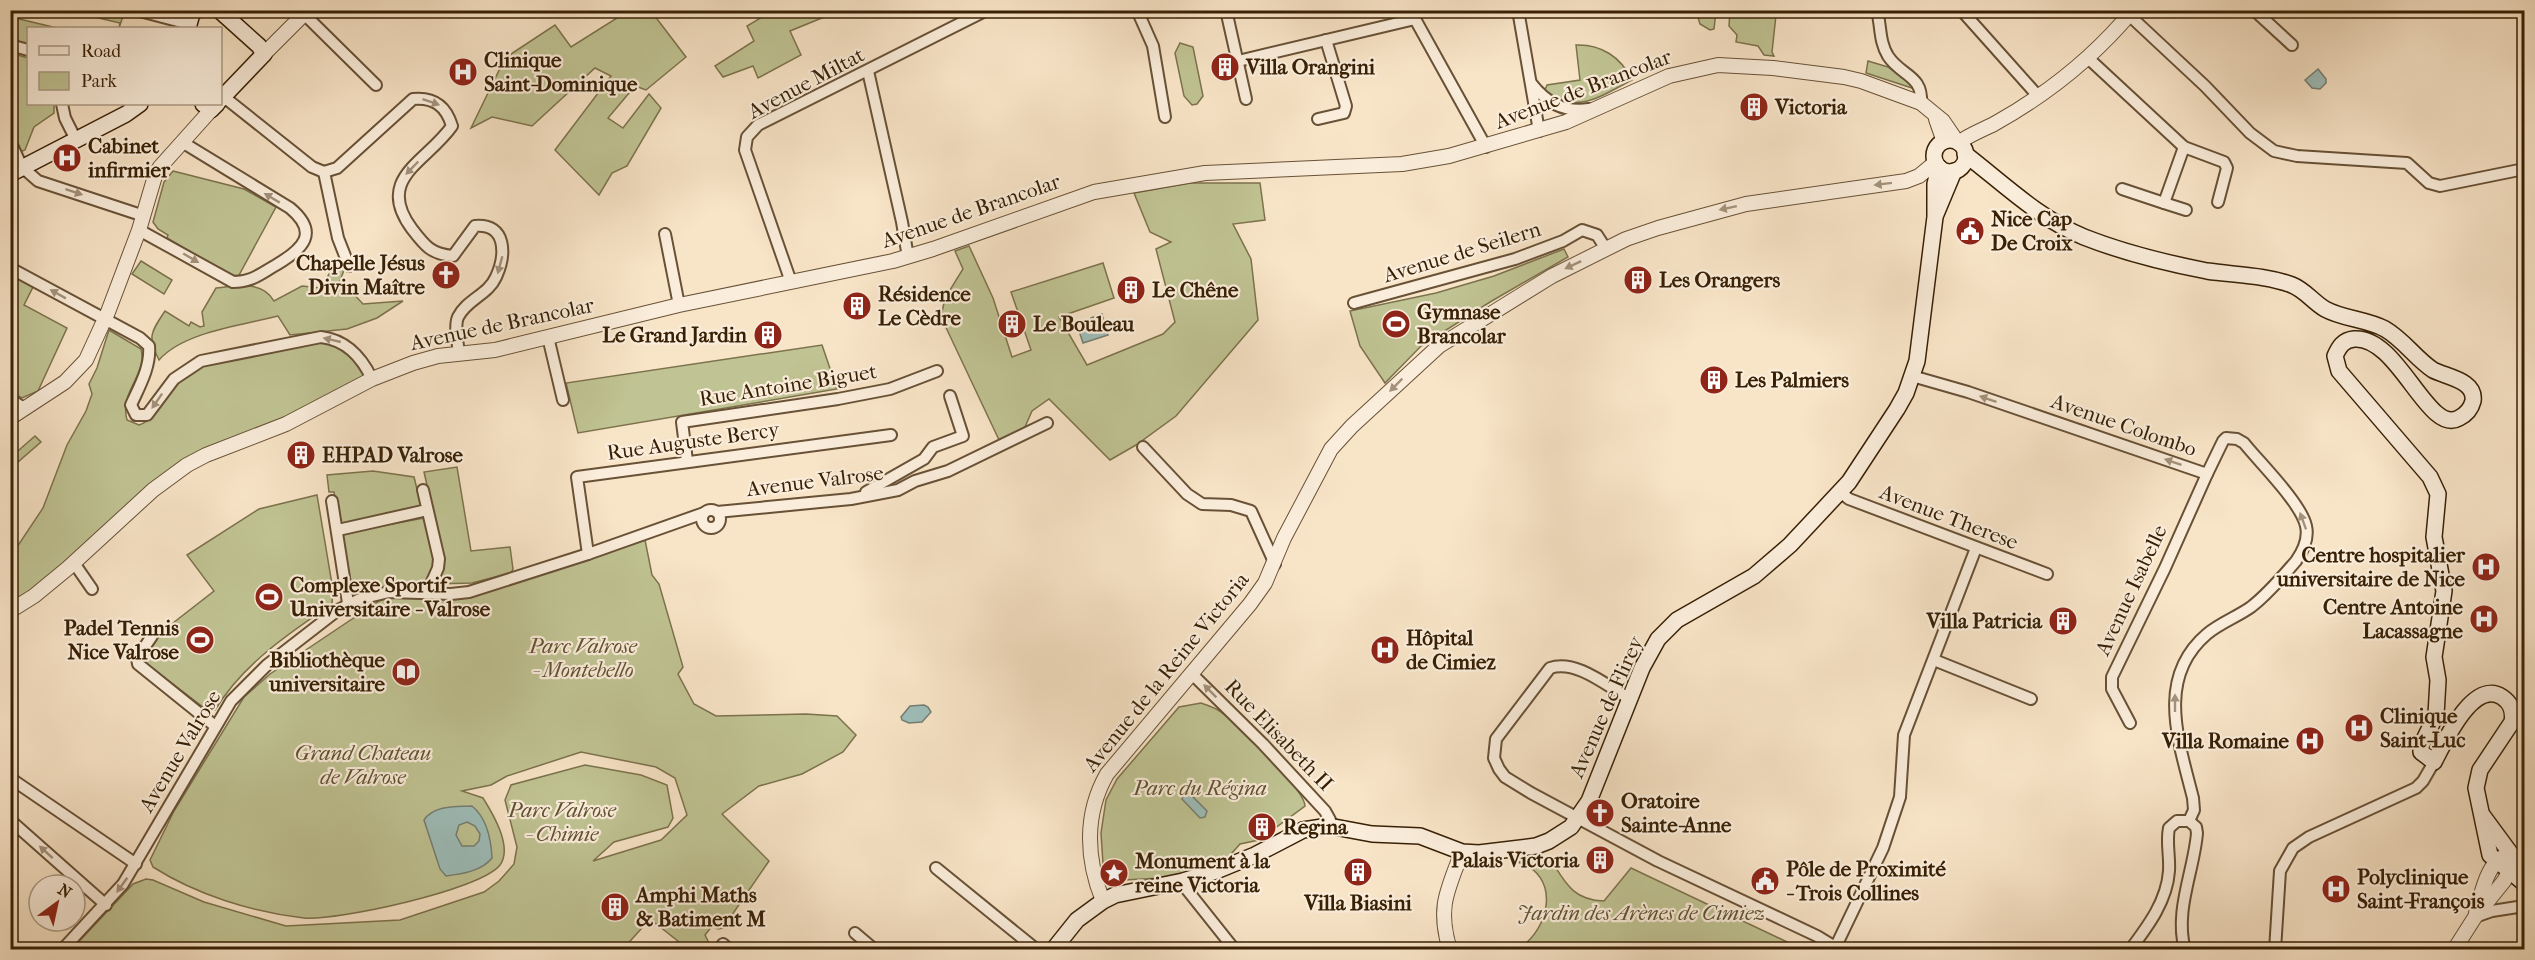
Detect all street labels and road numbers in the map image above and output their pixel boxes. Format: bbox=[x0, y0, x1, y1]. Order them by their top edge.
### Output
street label: Avenue Miltat bbox=[743, 42, 869, 124]
street label: Avenue de Brancolar bbox=[1490, 44, 1675, 134]
street label: Avenue de Brancolar bbox=[878, 169, 1063, 253]
street label: Avenue de Seilern bbox=[1379, 217, 1544, 288]
street label: Avenue de Brancolar bbox=[407, 293, 596, 355]
street label: Rue Antoine Biguet bbox=[698, 359, 879, 411]
street label: Avenue Colombo bbox=[2047, 389, 2200, 461]
street label: Rue Auguste Bercy bbox=[605, 417, 781, 465]
street label: Avenue Valrose bbox=[744, 461, 885, 501]
street label: Avenue Therese bbox=[1875, 479, 2022, 554]
street label: Avenue Isabelle bbox=[2090, 521, 2172, 660]
street label: Avenue de la Reine Victoria bbox=[1078, 567, 1254, 777]
street label: Avenue de Flirey bbox=[1564, 632, 1648, 782]
street label: Rue Elisabeth II bbox=[1220, 674, 1338, 796]
street label: Avenue Valrose bbox=[134, 686, 226, 817]

